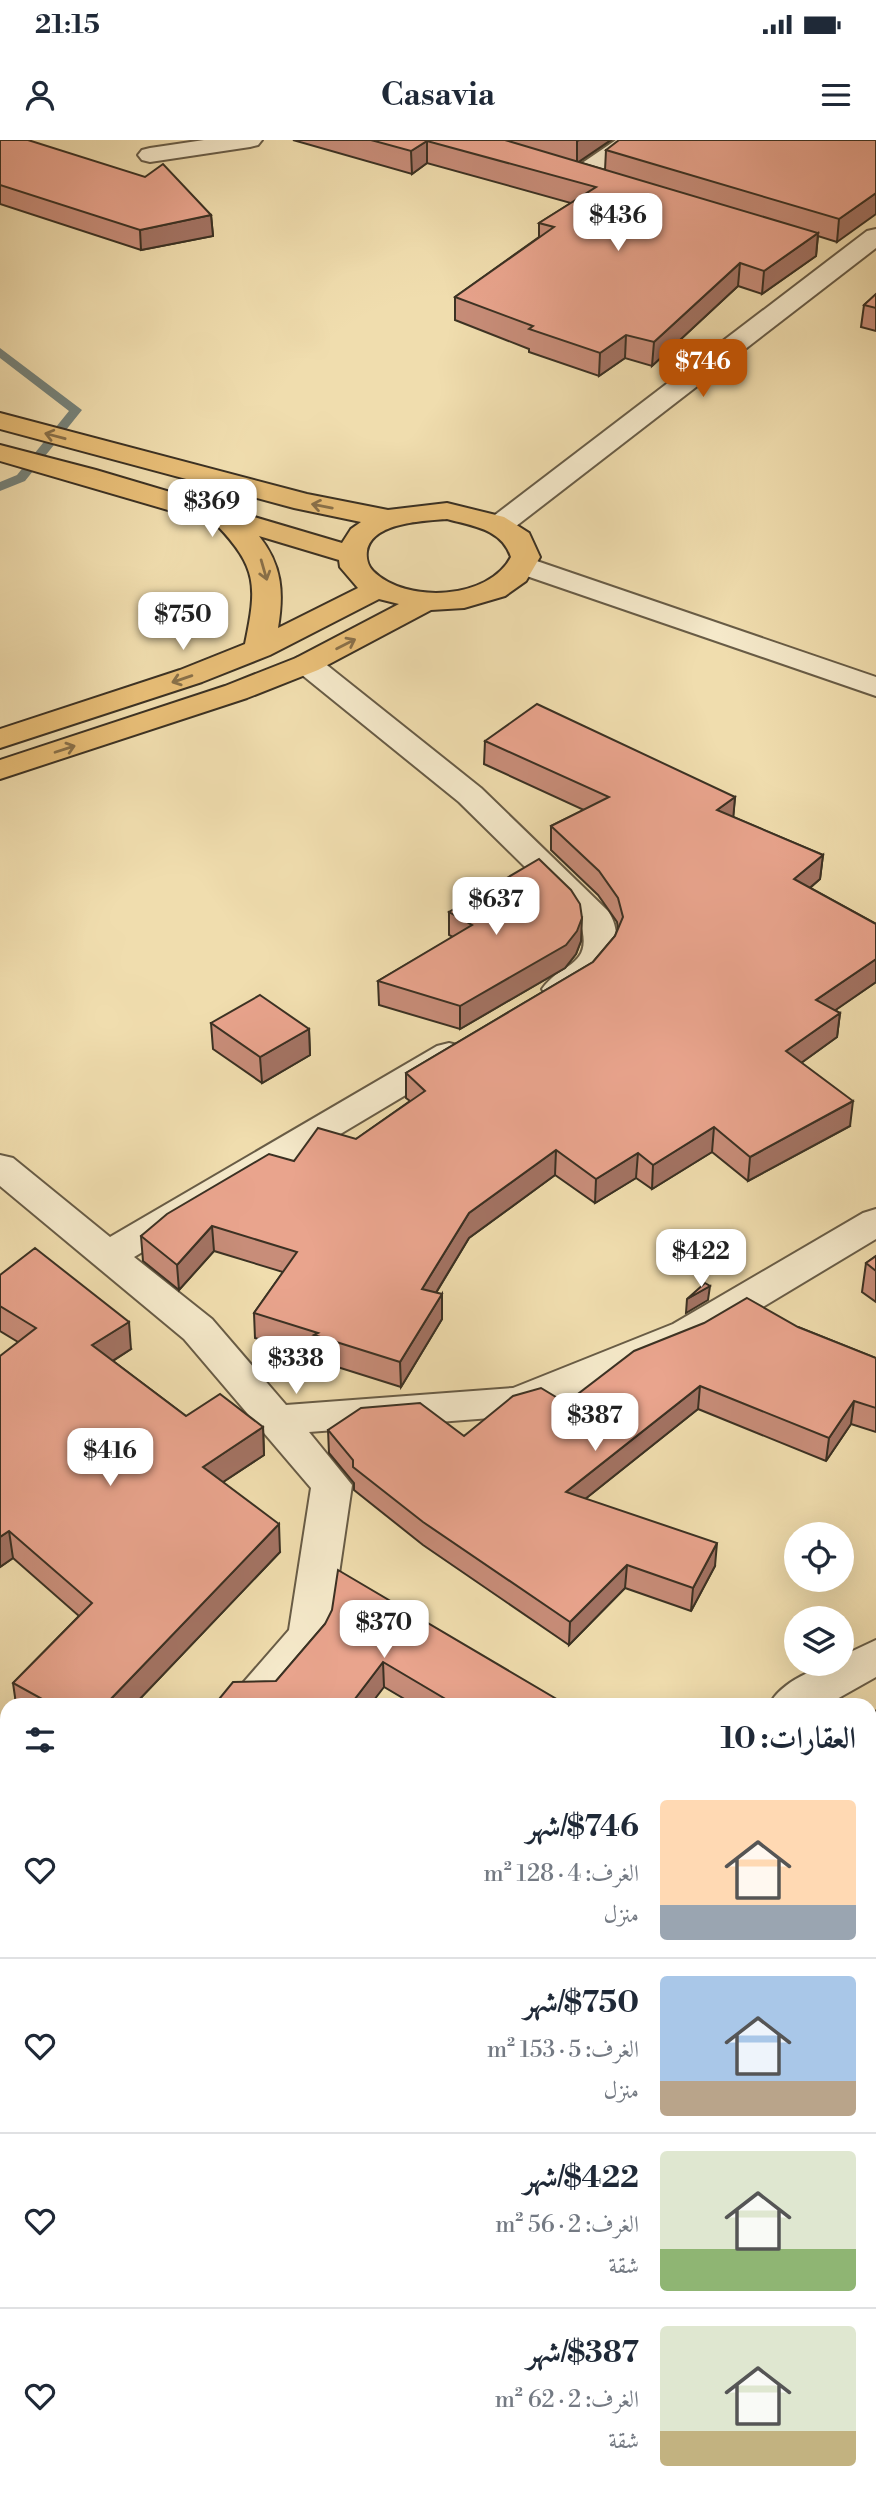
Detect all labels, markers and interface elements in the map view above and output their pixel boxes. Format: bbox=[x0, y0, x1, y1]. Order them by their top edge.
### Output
text: 21:15 bbox=[35, 9, 100, 41]
text: Casavia bbox=[381, 75, 495, 115]
icon: person bbox=[21, 76, 59, 114]
icon: menu bbox=[817, 76, 855, 114]
pin: $436 bbox=[577, 194, 659, 253]
text: $436 bbox=[589, 202, 647, 230]
pin: $746 bbox=[662, 340, 744, 399]
text: $746 bbox=[675, 348, 731, 376]
one-way arrow bbox=[45, 429, 67, 442]
pin: $369 bbox=[171, 480, 253, 539]
text: $369 bbox=[184, 488, 240, 516]
one-way arrow bbox=[311, 499, 334, 512]
one-way arrow bbox=[258, 559, 271, 581]
pin: $750 bbox=[142, 592, 224, 652]
text: $750 bbox=[154, 601, 212, 629]
one-way arrow bbox=[335, 636, 356, 650]
one-way arrow bbox=[171, 673, 193, 686]
one-way arrow bbox=[53, 742, 75, 754]
pin: $637 bbox=[455, 878, 537, 937]
text: $637 bbox=[468, 886, 524, 914]
pin: $422 bbox=[660, 1230, 742, 1289]
text: $422 bbox=[672, 1238, 730, 1266]
pin: $338 bbox=[255, 1336, 337, 1396]
text: $338 bbox=[268, 1345, 324, 1373]
pin: $387 bbox=[554, 1394, 636, 1453]
text: $387 bbox=[567, 1402, 623, 1430]
pin: $416 bbox=[69, 1428, 151, 1488]
text: $416 bbox=[83, 1437, 137, 1465]
map controls bbox=[784, 1522, 854, 1676]
button: locate bbox=[784, 1522, 854, 1592]
pin: $370 bbox=[343, 1600, 425, 1660]
button: layers bbox=[784, 1606, 854, 1676]
text: $370 bbox=[356, 1609, 412, 1637]
text: العقارات: 10 bbox=[721, 1720, 856, 1758]
icon: filters bbox=[21, 1721, 59, 1759]
text: $746/شهر bbox=[526, 1808, 639, 1846]
icon: home bbox=[716, 1828, 800, 1912]
icon: heart bbox=[21, 1851, 59, 1889]
text: الغرف: 4 · 128 m² bbox=[484, 1860, 639, 1888]
text: منزل bbox=[604, 1901, 639, 1929]
text: $750/شهر bbox=[524, 1984, 639, 2022]
icon: home bbox=[716, 2004, 800, 2088]
icon: heart bbox=[21, 2027, 59, 2065]
text: الغرف: 5 · 153 m² bbox=[487, 2036, 639, 2064]
text: منزل bbox=[604, 2077, 639, 2105]
text: $422/شهر bbox=[523, 2159, 639, 2197]
icon: home bbox=[716, 2179, 800, 2263]
icon: heart bbox=[21, 2202, 59, 2240]
text: الغرف: 2 · 56 m² bbox=[495, 2211, 639, 2239]
text: شقة bbox=[609, 2252, 639, 2280]
text: $387/شهر bbox=[527, 2334, 639, 2372]
icon: home bbox=[716, 2354, 800, 2438]
icon: heart bbox=[21, 2377, 59, 2415]
text: الغرف: 2 · 62 m² bbox=[495, 2386, 639, 2414]
text: شقة bbox=[609, 2427, 639, 2455]

